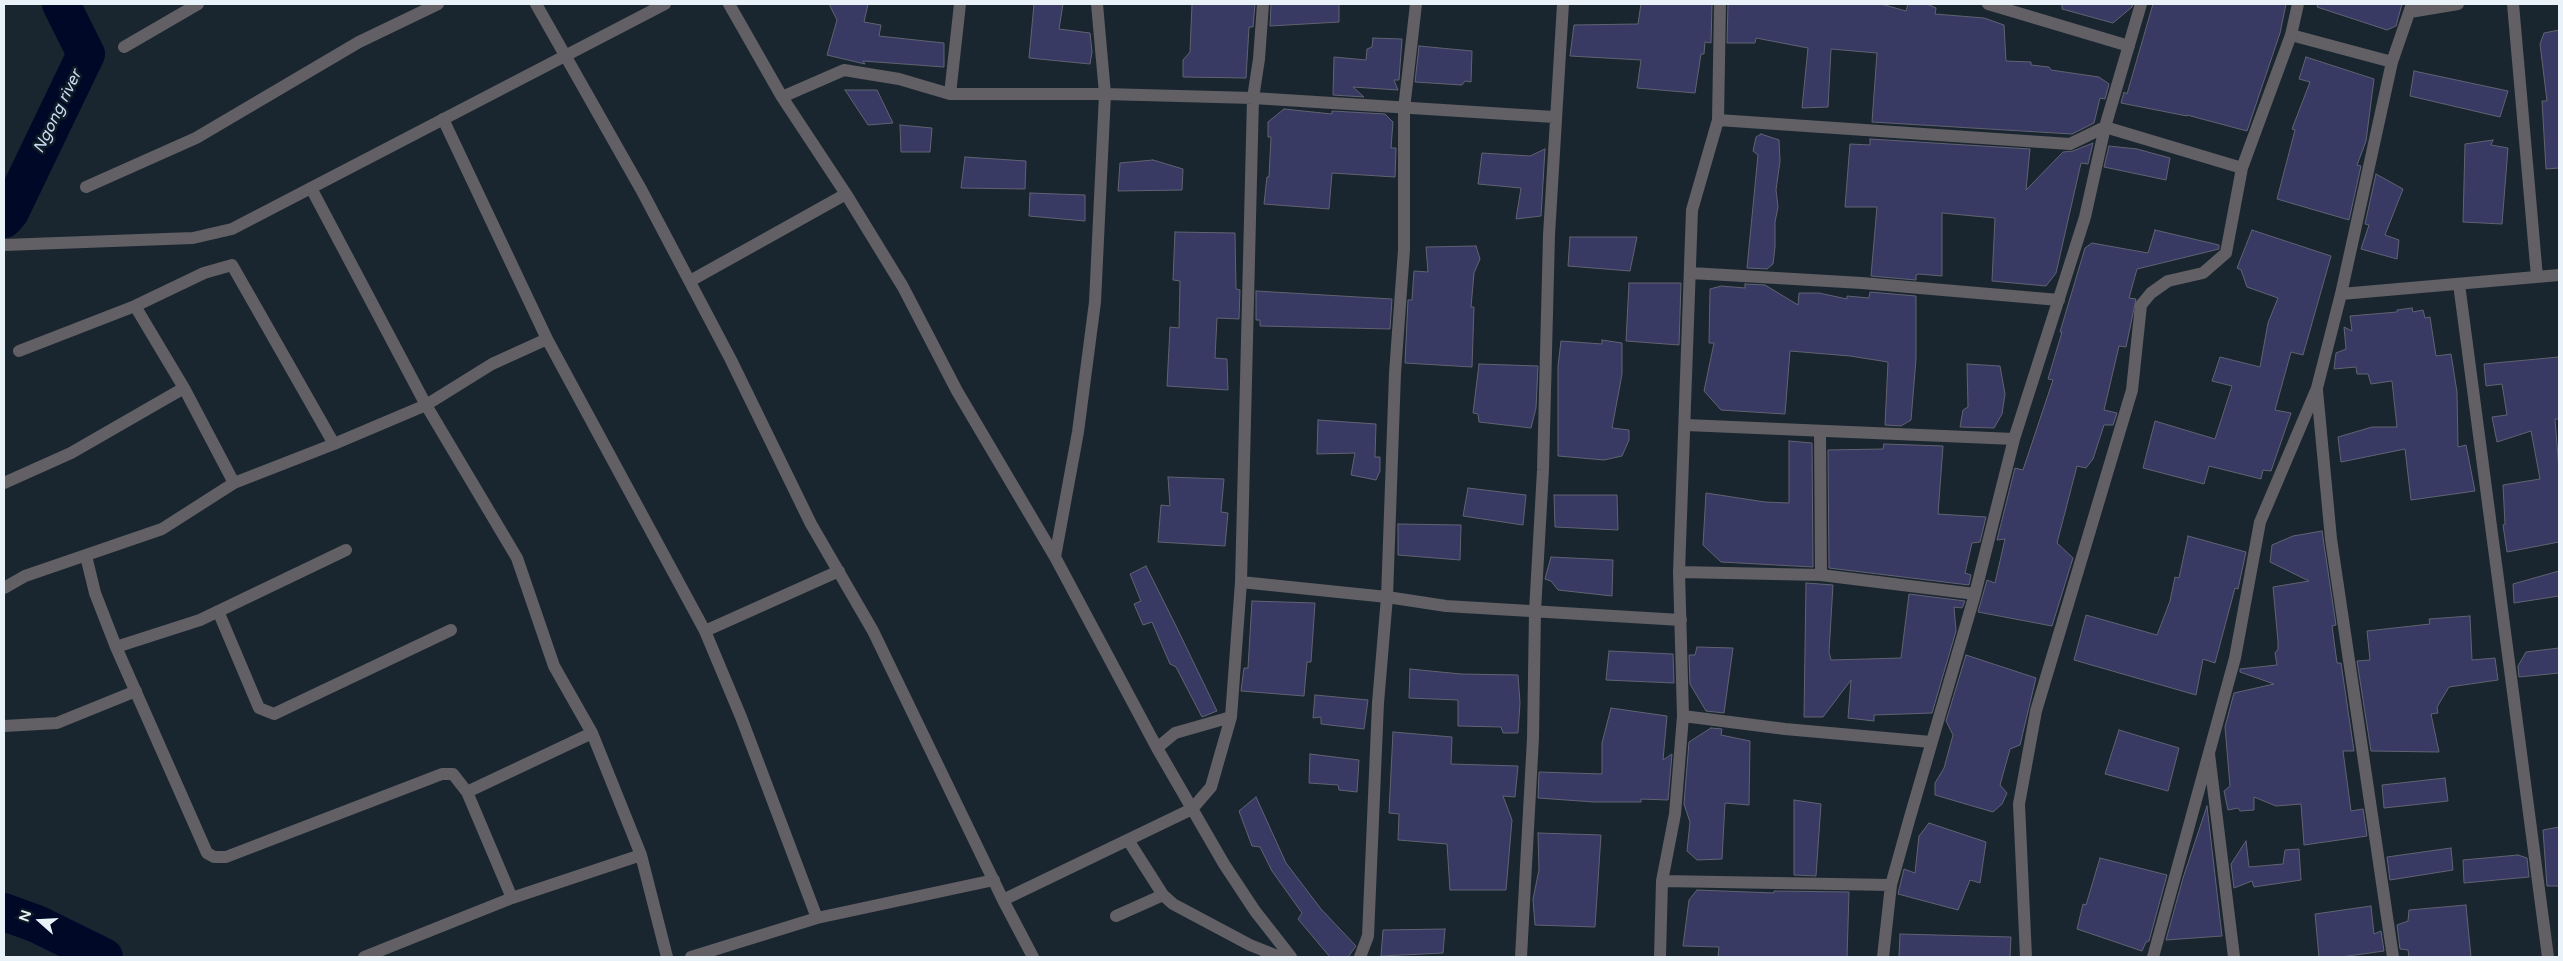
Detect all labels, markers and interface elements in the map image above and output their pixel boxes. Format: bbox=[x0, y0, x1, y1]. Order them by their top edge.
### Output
water label: Ngong river bbox=[30, 67, 86, 157]
north arrow bbox=[15, 896, 65, 946]
text: N bbox=[15, 908, 35, 924]

